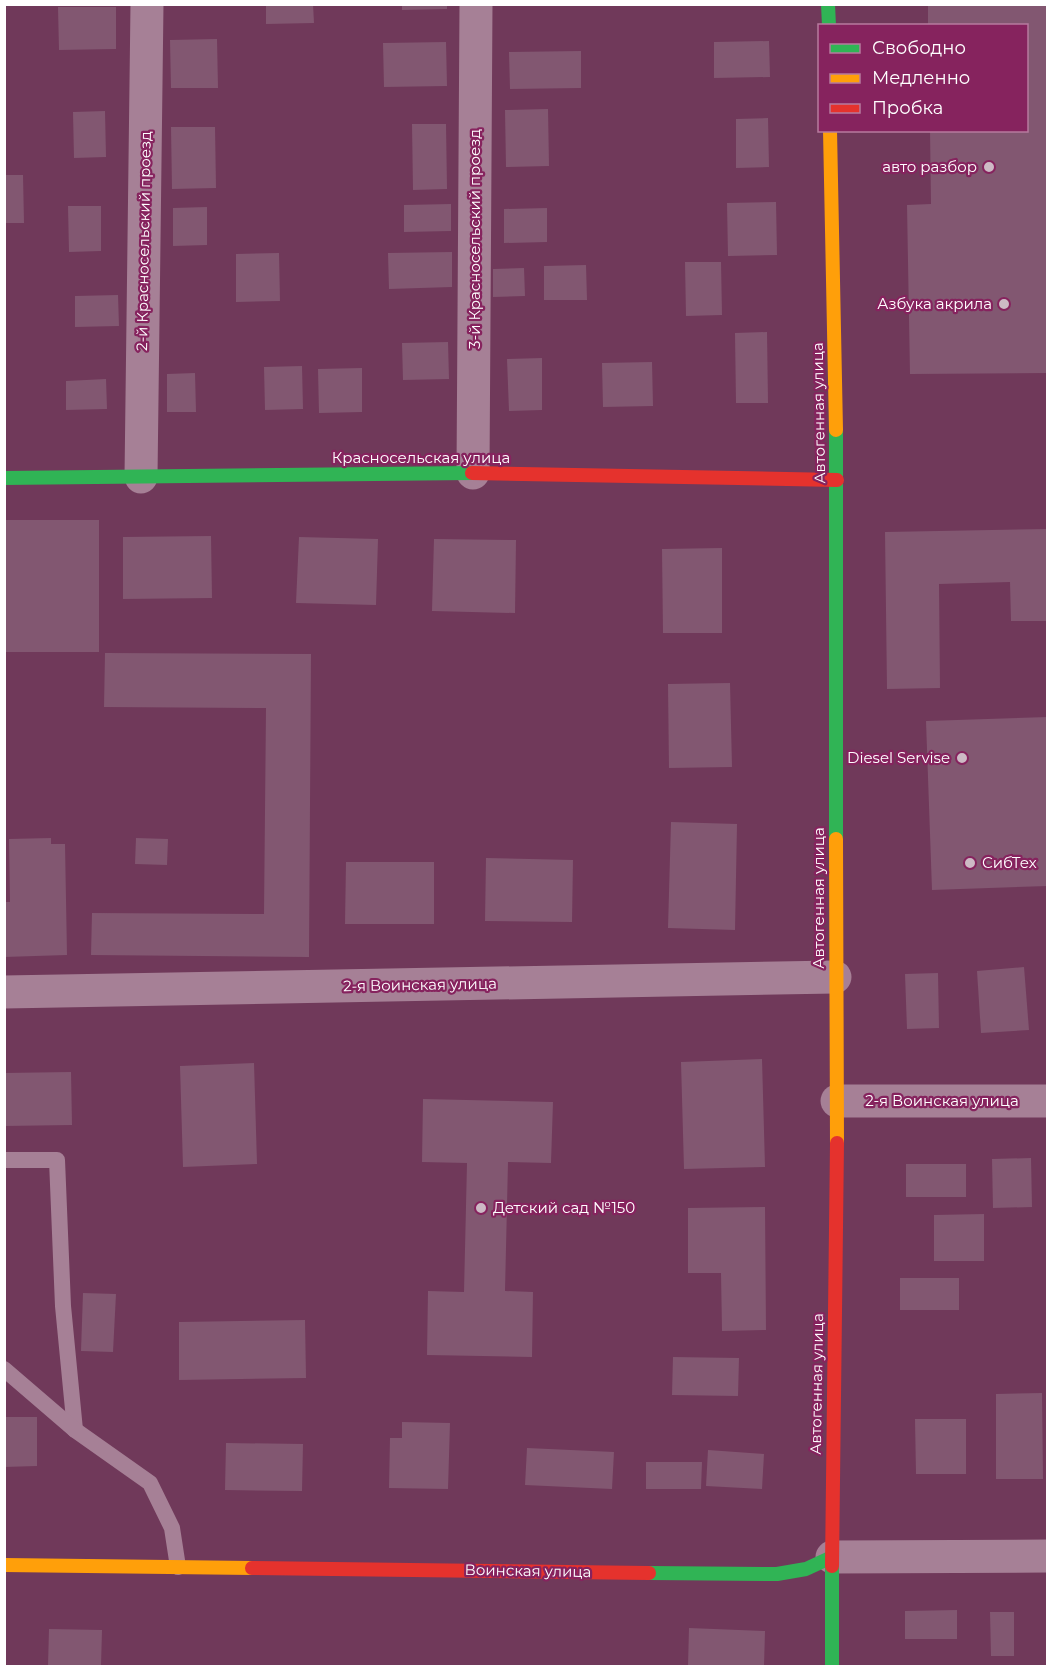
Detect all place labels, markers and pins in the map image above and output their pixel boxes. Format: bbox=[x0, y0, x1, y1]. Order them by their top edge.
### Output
place label: авто разбор bbox=[882, 157, 977, 176]
marker: авто разбор bbox=[982, 160, 996, 174]
place label: Азбука акрила bbox=[877, 294, 992, 313]
marker: Азбука акрила bbox=[997, 297, 1011, 311]
place label: Diesel Servise bbox=[847, 748, 950, 767]
marker: Diesel Servise bbox=[955, 751, 969, 765]
place label: СибТех bbox=[982, 853, 1037, 872]
marker: СибТех bbox=[963, 856, 977, 870]
place label: Детский сад №150 bbox=[493, 1198, 635, 1217]
marker: Детский сад №150 bbox=[474, 1201, 488, 1215]

